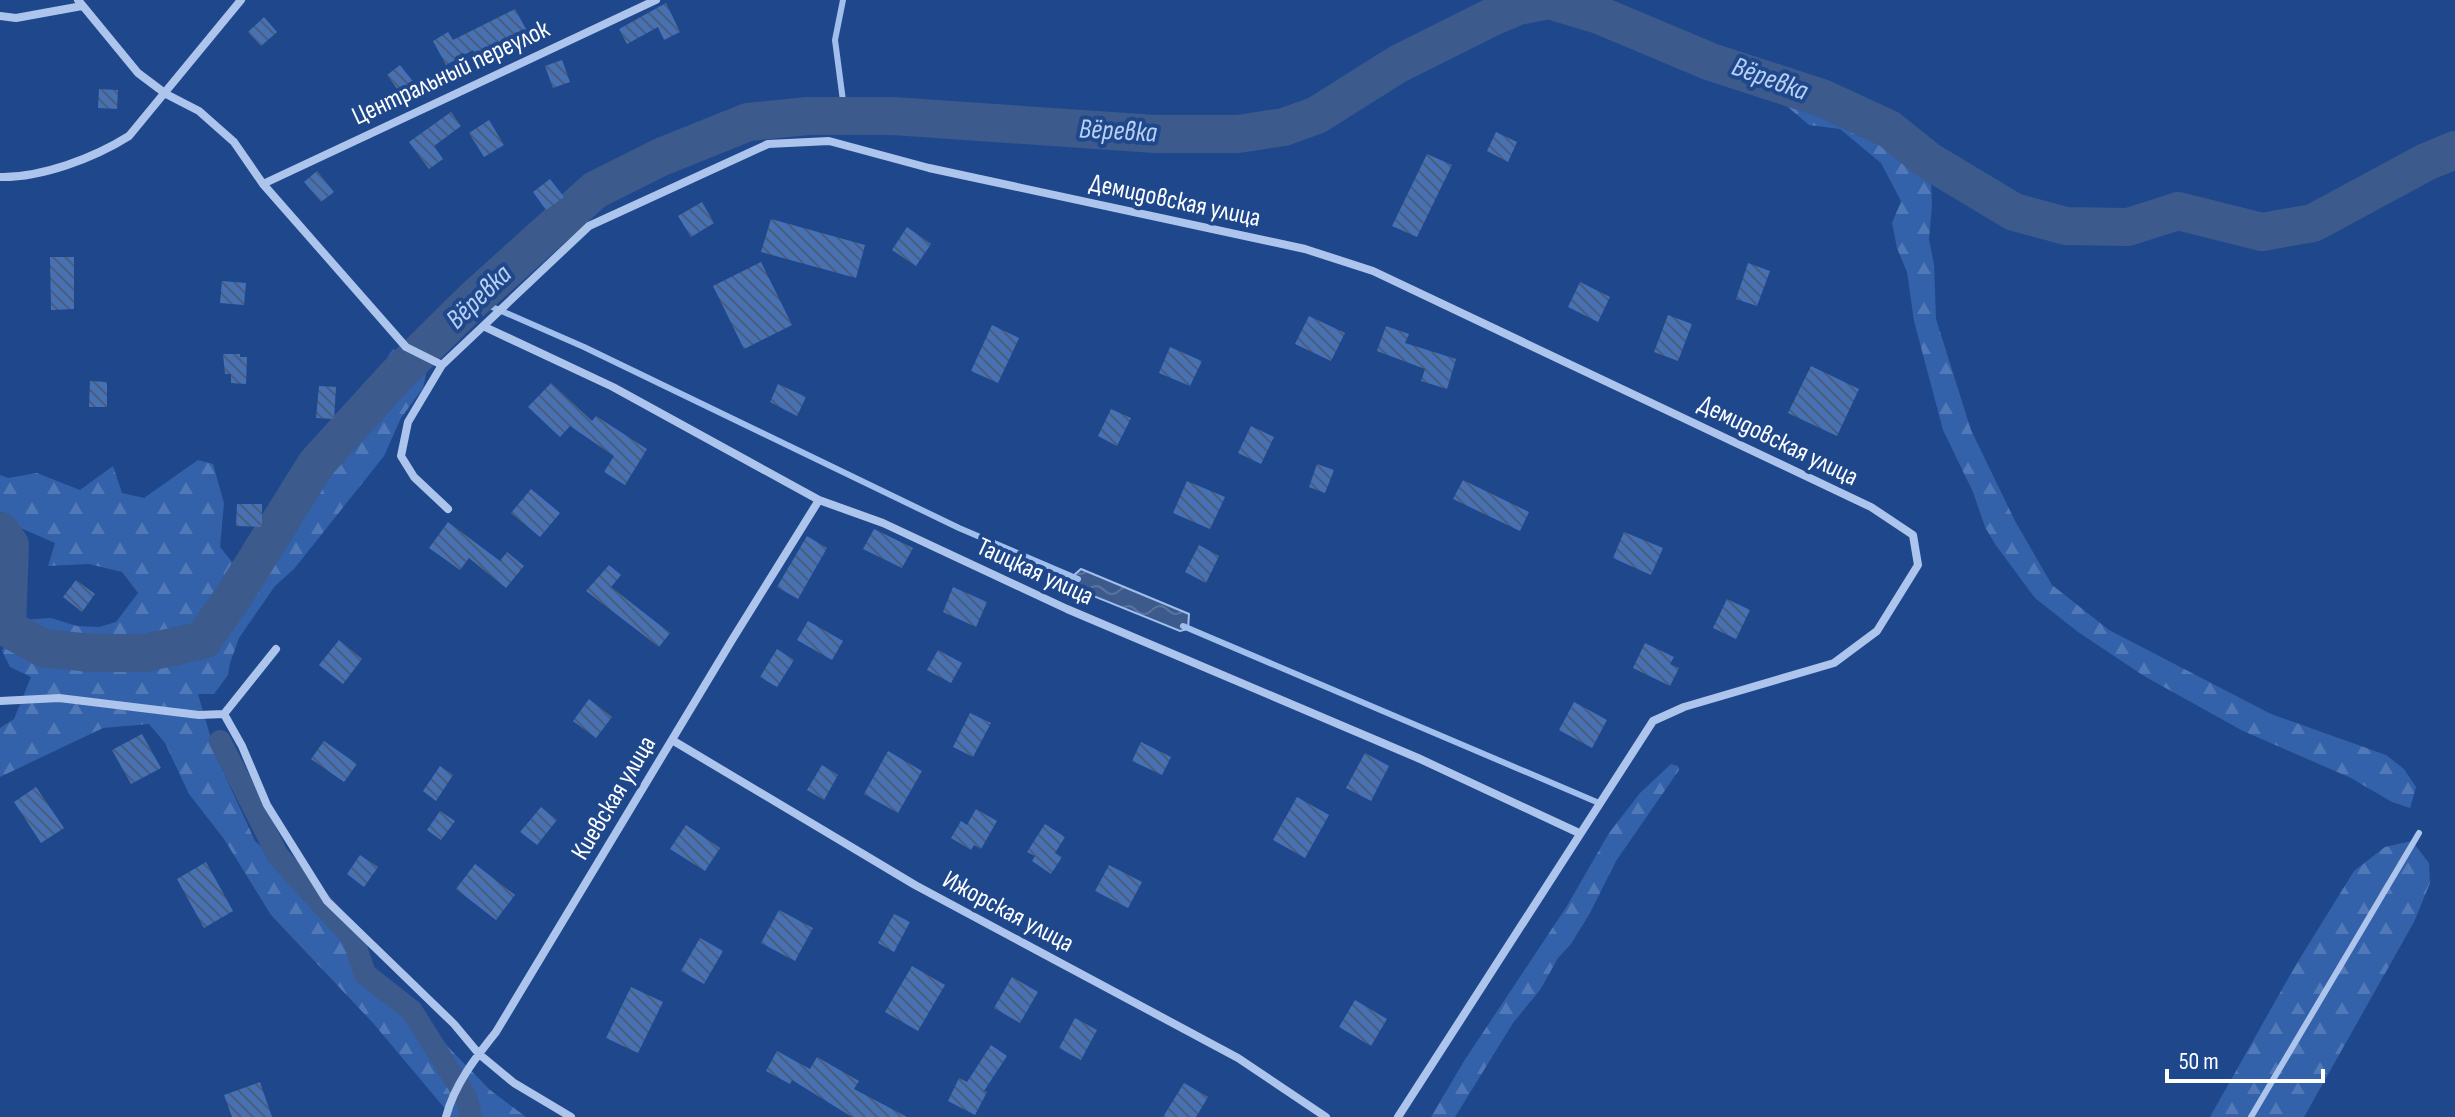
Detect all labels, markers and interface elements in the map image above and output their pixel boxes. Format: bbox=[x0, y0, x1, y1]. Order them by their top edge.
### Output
street label: Центральный переулок bbox=[347, 14, 555, 132]
water label: Вёревка bbox=[1728, 50, 1813, 108]
water label: Вёревка bbox=[1078, 112, 1159, 150]
street label: Демидовская улица bbox=[1087, 168, 1263, 234]
water label: Вёревка bbox=[439, 258, 519, 336]
street label: Демидовская улица bbox=[1693, 389, 1863, 493]
street label: Таицкая улица bbox=[972, 531, 1098, 613]
street label: Киевская улица bbox=[565, 730, 663, 866]
street label: Ижорская улица bbox=[937, 865, 1079, 959]
scale bar bbox=[2167, 1033, 2323, 1083]
text: 50 m bbox=[2179, 1047, 2219, 1076]

